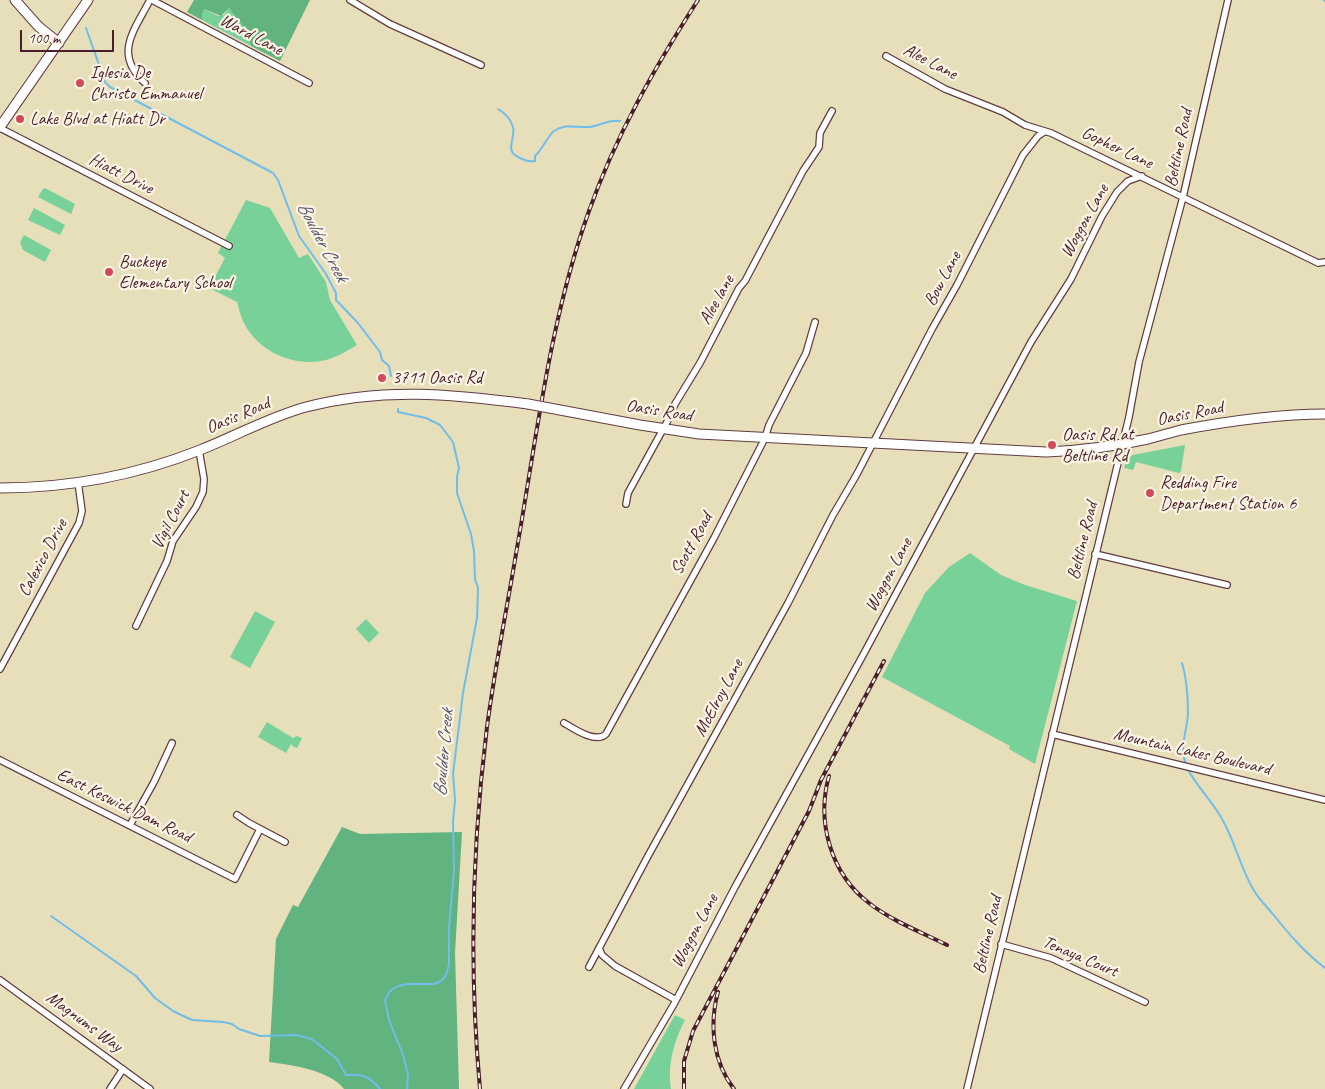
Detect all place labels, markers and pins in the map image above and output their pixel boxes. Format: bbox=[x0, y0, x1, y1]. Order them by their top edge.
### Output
place label: Iglesia De Christo Emmanuel bbox=[90, 62, 202, 104]
marker: Iglesia De Christo Emmanuel bbox=[74, 77, 86, 89]
place label: Lake Blvd at Hiatt Dr bbox=[30, 108, 165, 130]
marker: Lake Blvd at Hiatt Dr bbox=[14, 113, 26, 125]
place label: Buckeye Elementary School bbox=[119, 251, 231, 294]
marker: Buckeye Elementary School bbox=[103, 266, 115, 278]
place label: 3711 Oasis Rd bbox=[392, 367, 482, 389]
marker: 3711 Oasis Rd bbox=[376, 372, 388, 384]
place label: Oasis Rd at Beltline Rd bbox=[1062, 424, 1134, 466]
marker: Oasis Rd at Beltline Rd bbox=[1046, 439, 1058, 451]
place label: Redding Fire Department Station 6 bbox=[1160, 472, 1296, 514]
marker: Redding Fire Department Station 6 bbox=[1144, 487, 1156, 499]

